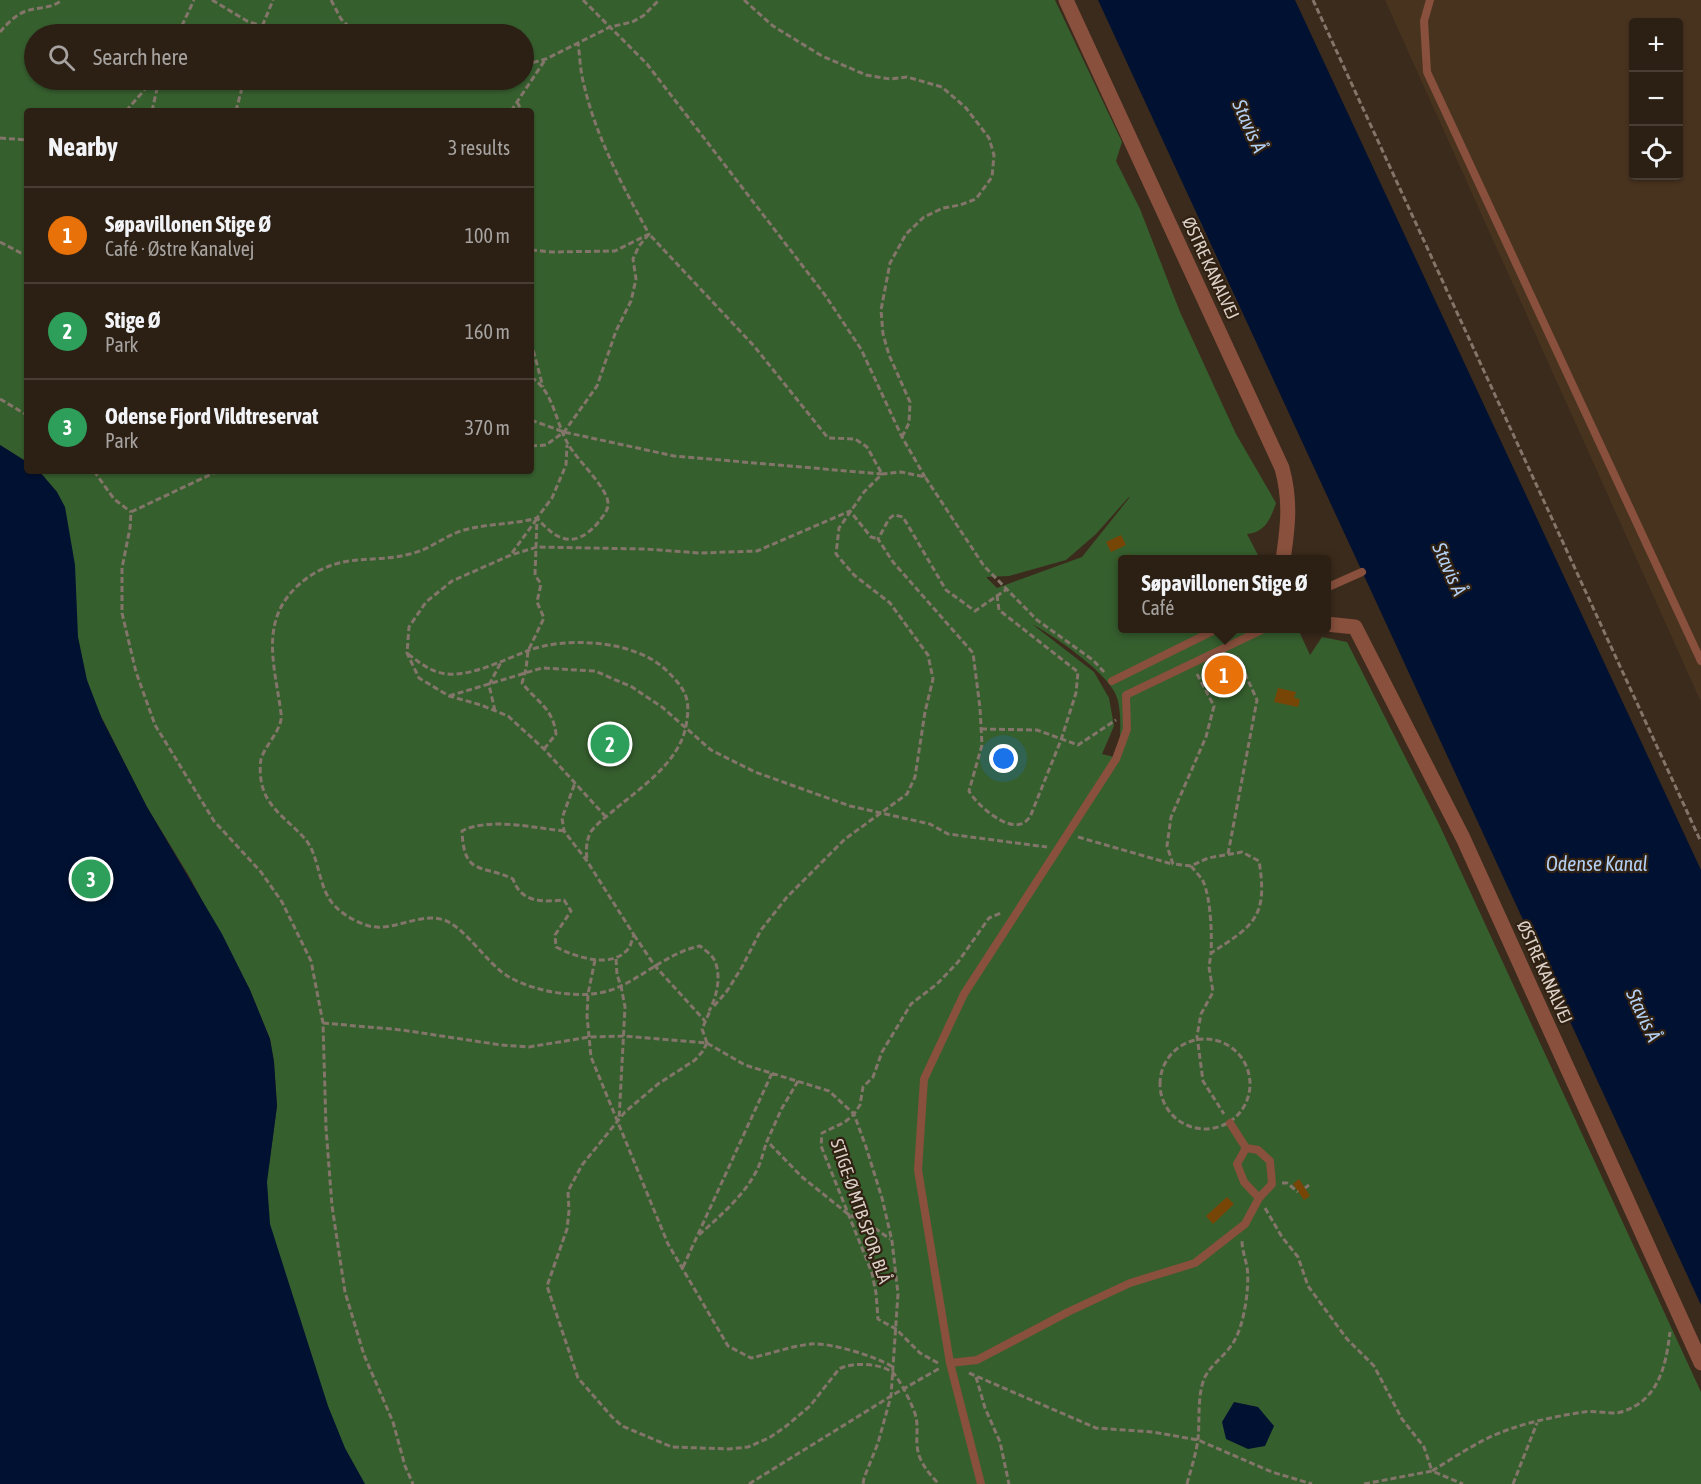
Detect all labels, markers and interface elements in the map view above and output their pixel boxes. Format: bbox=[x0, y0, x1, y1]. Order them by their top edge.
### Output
map controls bbox=[1629, 18, 1683, 180]
button: + bbox=[1629, 18, 1683, 72]
search box bbox=[24, 24, 534, 90]
icon: search bbox=[45, 41, 78, 74]
text: Search here bbox=[93, 44, 188, 70]
button: − bbox=[1629, 72, 1683, 126]
water label: Stavis Å bbox=[1228, 95, 1272, 156]
button: locate bbox=[1629, 126, 1683, 180]
text: Nearby bbox=[48, 132, 118, 162]
text: 3 results bbox=[448, 136, 510, 159]
text: Søpavillonen Stige Ø bbox=[105, 211, 271, 237]
street label: ØSTRE KANALVEJ bbox=[1178, 214, 1244, 322]
text: 1 bbox=[63, 224, 72, 247]
text: 100 m bbox=[465, 224, 510, 247]
text: Café · Østre Kanalvej bbox=[105, 237, 254, 260]
text: Stige Ø bbox=[105, 307, 161, 333]
text: 2 bbox=[63, 320, 72, 343]
text: 160 m bbox=[465, 320, 510, 343]
text: Park bbox=[105, 333, 138, 356]
text: Odense Fjord Vildtreservat bbox=[105, 403, 318, 429]
text: 3 bbox=[63, 416, 72, 439]
text: 370 m bbox=[465, 416, 510, 439]
text: Park bbox=[105, 429, 138, 452]
water label: Stavis Å bbox=[1428, 538, 1472, 599]
popup bbox=[1118, 555, 1331, 633]
text: Søpavillonen Stige Ø bbox=[1142, 570, 1308, 596]
text: Café bbox=[1142, 596, 1174, 619]
pin: 1 bbox=[1204, 652, 1244, 698]
pin: 2 bbox=[590, 722, 630, 766]
your location bbox=[989, 744, 1018, 773]
water label: Odense Kanal bbox=[1546, 852, 1648, 875]
pin: 3 bbox=[72, 856, 110, 902]
street label: ØSTRE KANALVEJ bbox=[1513, 917, 1577, 1027]
water label: Stavis Å bbox=[1621, 984, 1666, 1045]
street label: STIGE-Ø MTB SPOR, BLÅ bbox=[826, 1136, 896, 1286]

